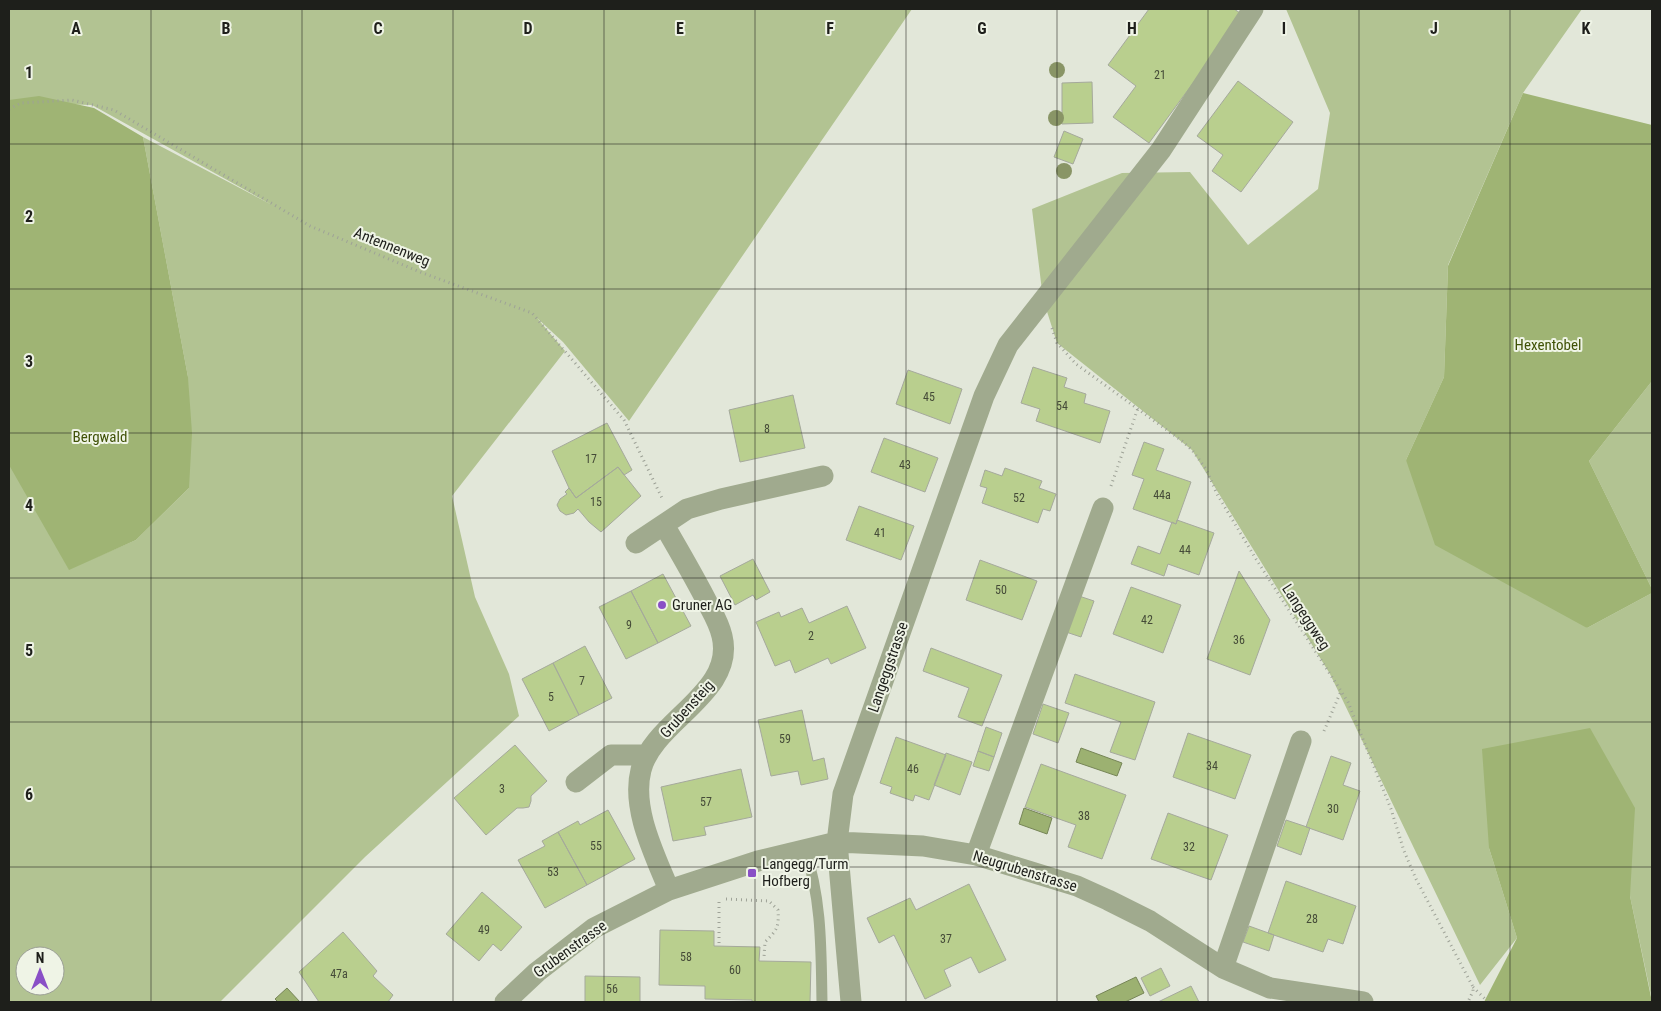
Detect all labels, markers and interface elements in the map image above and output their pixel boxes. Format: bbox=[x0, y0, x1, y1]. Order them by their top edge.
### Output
text: A bbox=[71, 19, 81, 38]
text: B bbox=[222, 19, 231, 38]
text: C bbox=[373, 19, 383, 38]
text: D bbox=[523, 19, 533, 38]
text: E bbox=[676, 19, 684, 38]
text: F bbox=[826, 19, 834, 38]
text: G bbox=[977, 19, 987, 38]
text: H bbox=[1127, 19, 1137, 38]
text: I bbox=[1282, 19, 1286, 38]
text: J bbox=[1430, 19, 1438, 38]
text: K bbox=[1582, 19, 1591, 38]
text: 1 bbox=[25, 63, 33, 82]
house number: 21 bbox=[1154, 68, 1166, 82]
text: 2 bbox=[25, 207, 33, 226]
street label: Antennenweg bbox=[351, 224, 433, 270]
park label: Hexentobel bbox=[1515, 336, 1581, 354]
text: 3 bbox=[25, 352, 33, 371]
house number: 45 bbox=[923, 390, 935, 404]
house number: 54 bbox=[1056, 399, 1068, 413]
house number: 8 bbox=[764, 422, 770, 436]
park label: Bergwald bbox=[73, 428, 127, 446]
house number: 17 bbox=[585, 452, 597, 466]
house number: 43 bbox=[899, 458, 911, 472]
house number: 44a bbox=[1153, 488, 1171, 502]
house number: 52 bbox=[1013, 491, 1025, 505]
house number: 15 bbox=[590, 495, 602, 509]
text: 4 bbox=[25, 496, 33, 515]
house number: 41 bbox=[874, 526, 886, 540]
house number: 44 bbox=[1179, 543, 1191, 557]
street label: Langeggweg bbox=[1278, 581, 1334, 653]
house number: 50 bbox=[995, 583, 1007, 597]
place label: Gruner AG bbox=[672, 596, 732, 614]
marker: Gruner AG bbox=[656, 599, 668, 611]
house number: 42 bbox=[1141, 613, 1153, 627]
house number: 9 bbox=[626, 618, 632, 632]
street label: Langeggstrasse bbox=[864, 620, 912, 714]
house number: 2 bbox=[808, 629, 814, 643]
house number: 36 bbox=[1233, 633, 1245, 647]
text: 5 bbox=[25, 641, 33, 660]
house number: 7 bbox=[579, 674, 585, 688]
street label: Grubensteig bbox=[656, 676, 718, 742]
house number: 5 bbox=[548, 690, 554, 704]
house number: 59 bbox=[779, 732, 791, 746]
house number: 34 bbox=[1206, 759, 1218, 773]
house number: 46 bbox=[907, 762, 919, 776]
house number: 3 bbox=[499, 782, 505, 796]
text: 6 bbox=[25, 785, 33, 804]
house number: 57 bbox=[700, 795, 712, 809]
house number: 30 bbox=[1327, 802, 1339, 816]
house number: 38 bbox=[1078, 809, 1090, 823]
house number: 55 bbox=[590, 839, 602, 853]
house number: 32 bbox=[1183, 840, 1195, 854]
street label: Neugrubenstrasse bbox=[971, 847, 1079, 895]
place label: Langegg/Turm Hofberg bbox=[762, 855, 849, 890]
house number: 53 bbox=[547, 865, 559, 879]
marker: Langegg/Turm Hofberg bbox=[746, 867, 758, 879]
house number: 28 bbox=[1306, 912, 1318, 926]
street label: Grubenstrasse bbox=[530, 916, 610, 982]
house number: 49 bbox=[478, 923, 490, 937]
house number: 37 bbox=[940, 932, 952, 946]
north arrow bbox=[15, 946, 65, 996]
text: N bbox=[36, 950, 44, 966]
house number: 58 bbox=[680, 950, 692, 964]
house number: 60 bbox=[729, 963, 741, 977]
house number: 47a bbox=[330, 967, 348, 981]
house number: 56 bbox=[606, 982, 618, 996]

